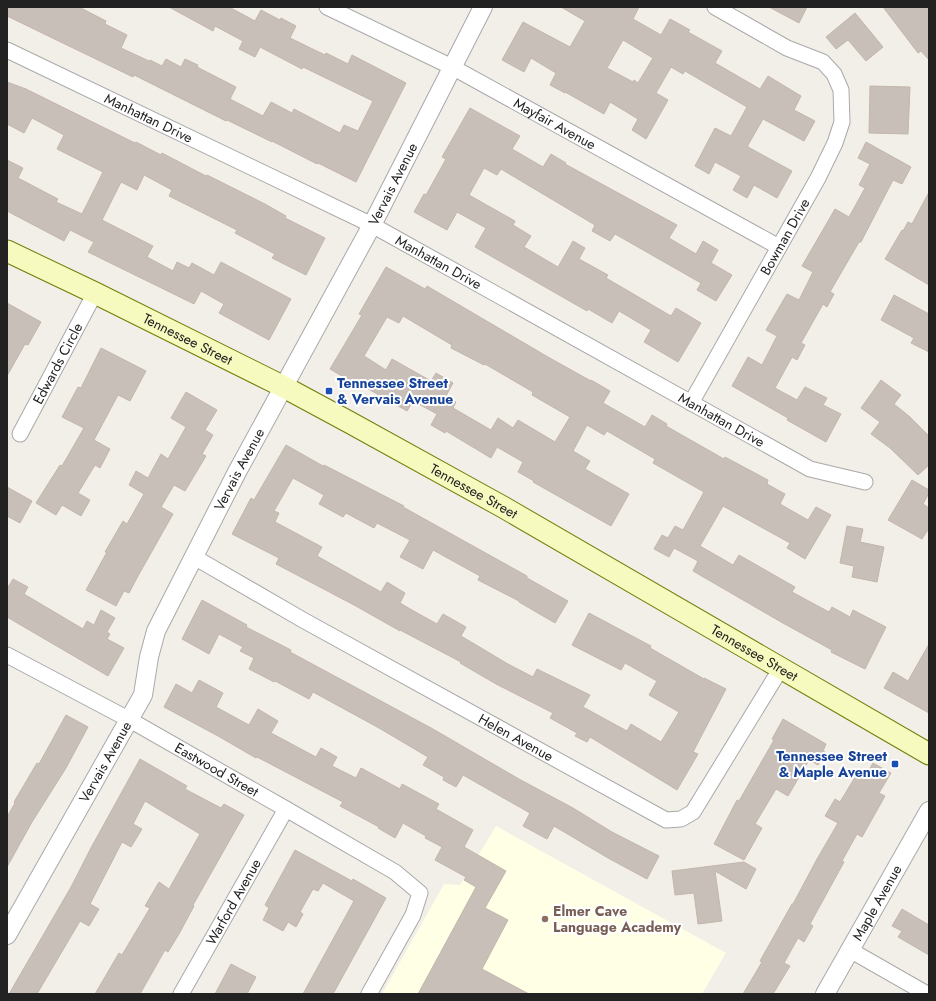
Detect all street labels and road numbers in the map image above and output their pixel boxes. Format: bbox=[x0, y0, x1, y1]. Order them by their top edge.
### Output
street label: Manhattan Drive bbox=[101, 88, 196, 148]
street label: Mayfair Avenue bbox=[510, 93, 600, 154]
street label: Vervais Avenue bbox=[363, 139, 422, 229]
street label: Bowman Drive bbox=[755, 195, 815, 279]
street label: Manhattan Drive bbox=[392, 230, 485, 294]
street label: Tennessee Street bbox=[139, 308, 236, 370]
street label: Edwards Circle bbox=[28, 319, 87, 408]
street label: Manhattan Drive bbox=[675, 388, 768, 452]
street label: Vervais Avenue bbox=[209, 425, 269, 514]
street label: Tennessee Street bbox=[426, 459, 522, 524]
street label: Tennessee Street bbox=[707, 620, 802, 686]
street label: Helen Avenue bbox=[475, 709, 557, 766]
street label: Vervais Avenue bbox=[74, 718, 136, 806]
street label: Eastwood Street bbox=[171, 738, 263, 802]
street label: Warford Avenue bbox=[201, 855, 266, 949]
street label: Maple Avenue bbox=[847, 861, 906, 944]

